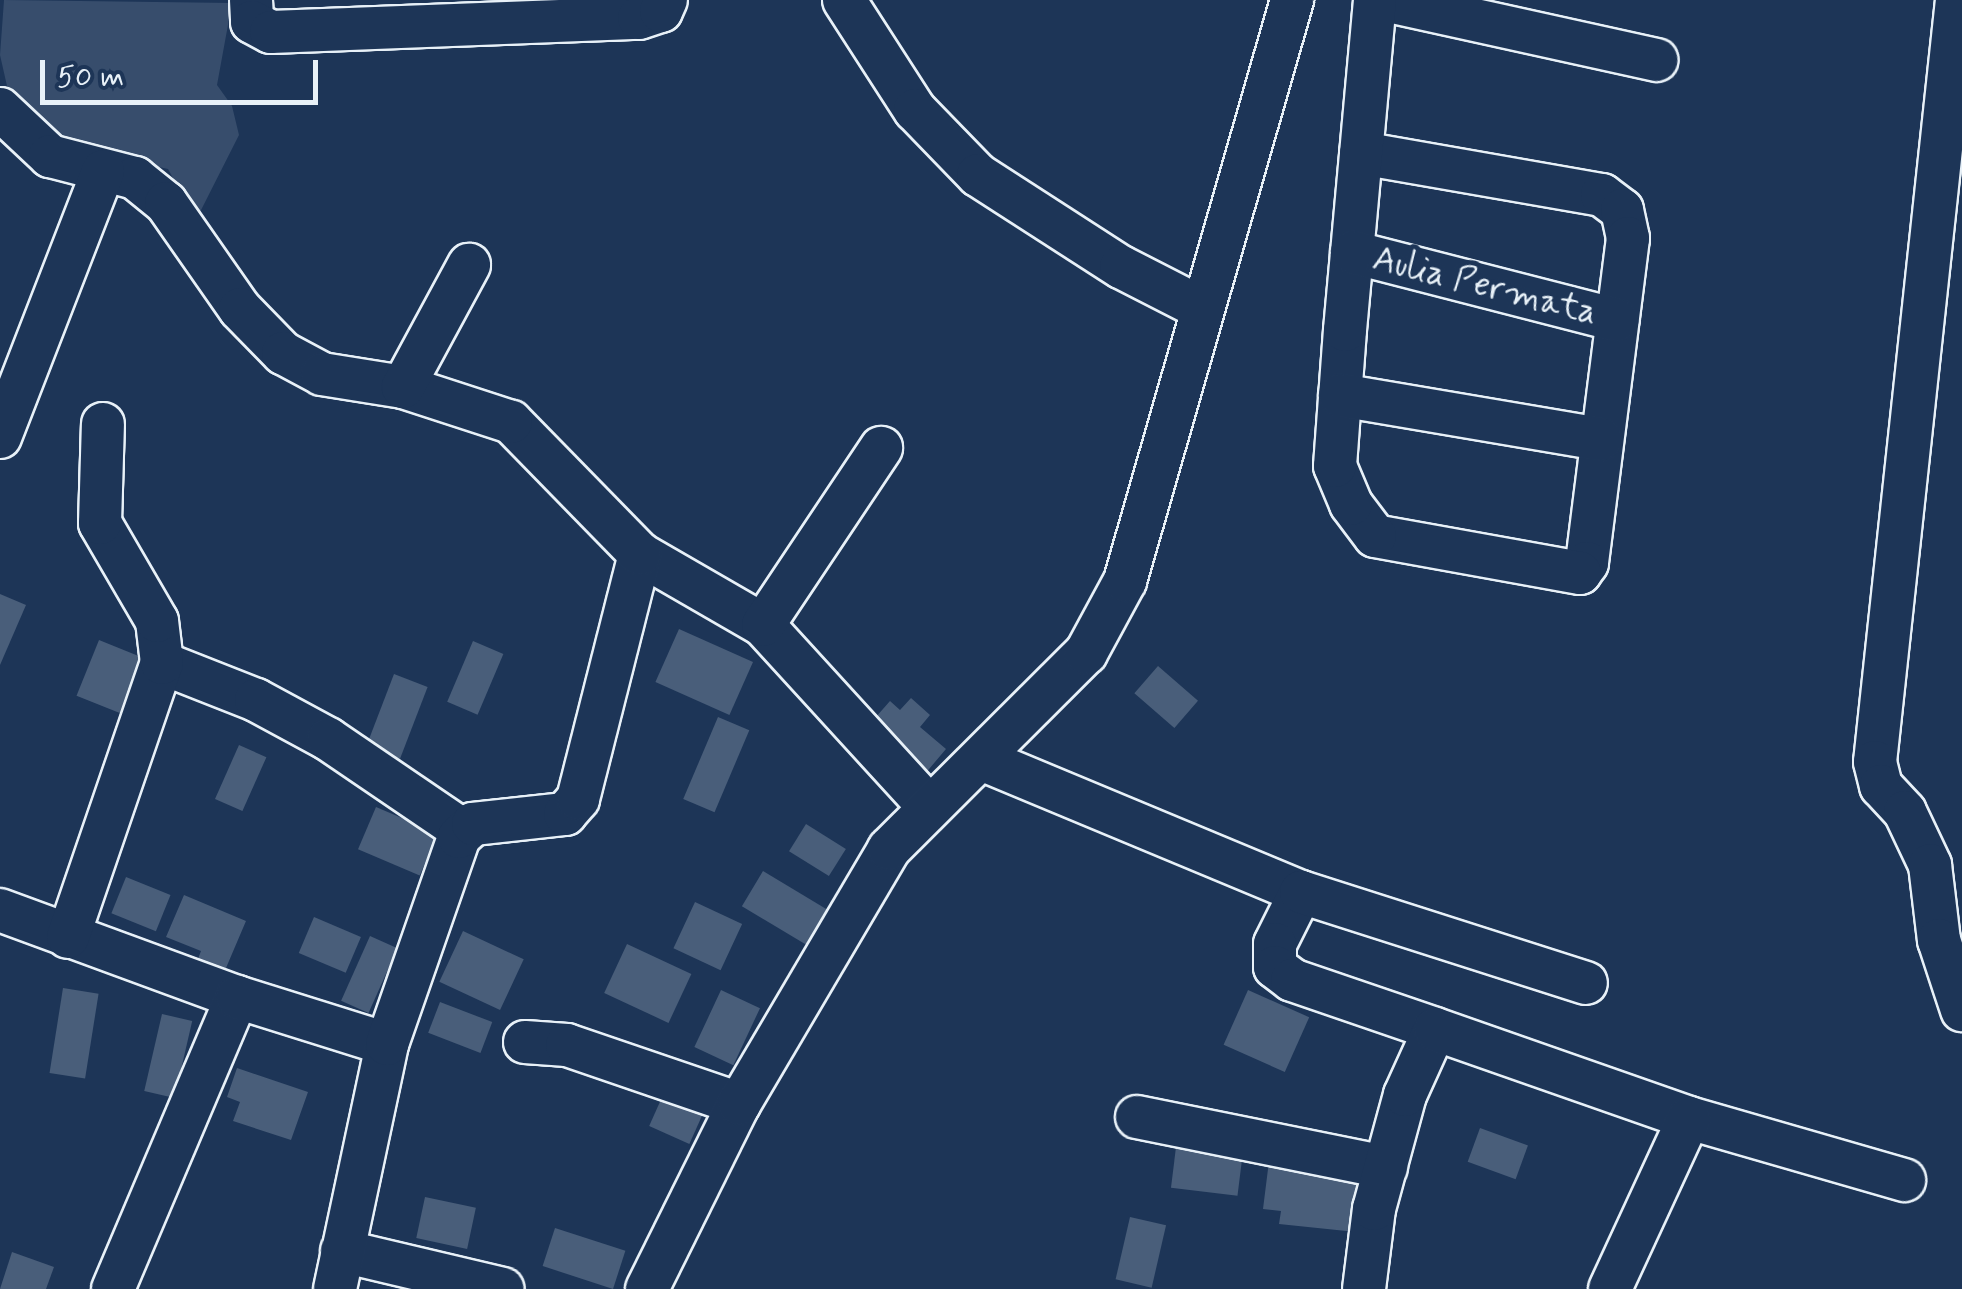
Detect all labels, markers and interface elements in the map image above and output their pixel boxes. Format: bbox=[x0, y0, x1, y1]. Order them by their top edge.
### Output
scale bar bbox=[45, 40, 322, 102]
text: 50 m bbox=[57, 58, 124, 97]
street label: Aulia Permata bbox=[1370, 238, 1600, 334]

